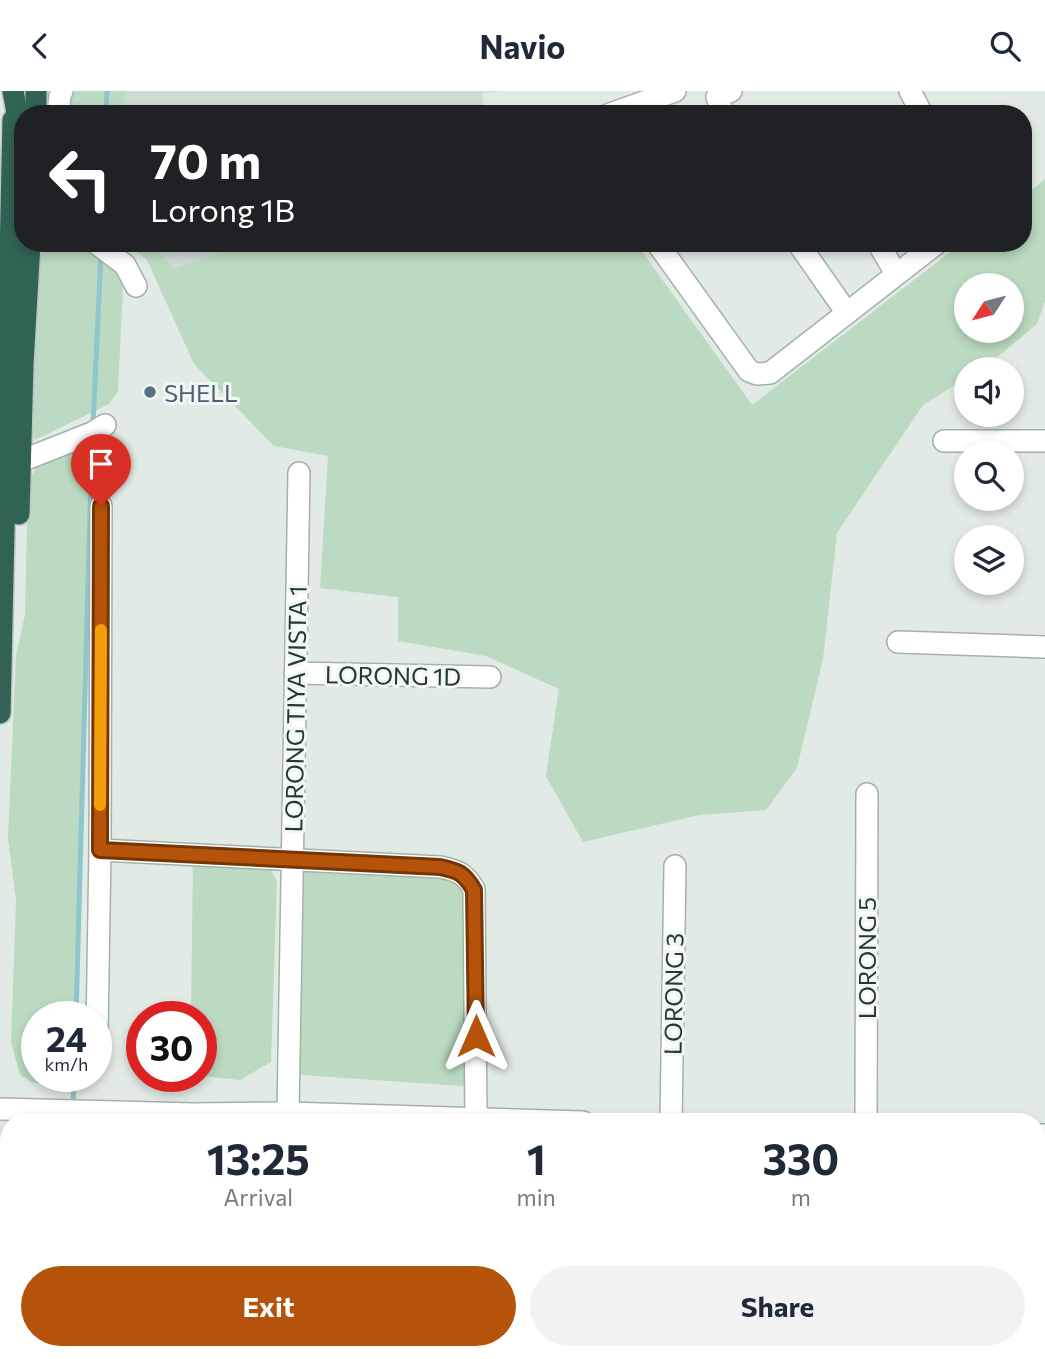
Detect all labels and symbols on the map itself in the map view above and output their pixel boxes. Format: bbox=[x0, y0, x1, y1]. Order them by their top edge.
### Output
north arrow bbox=[954, 273, 1024, 343]
place label: SHELL bbox=[164, 378, 238, 407]
marker: SHELL bbox=[142, 384, 158, 400]
pin bbox=[71, 434, 131, 506]
street label: LORONG TIYA VISTA 1 bbox=[278, 585, 312, 833]
street label: LORONG 1D bbox=[325, 659, 461, 691]
street label: LORONG 5 bbox=[852, 897, 881, 1019]
street label: LORONG 3 bbox=[657, 933, 689, 1055]
position arrow bbox=[439, 999, 513, 1073]
speed limit sign: 30 bbox=[126, 1001, 217, 1092]

